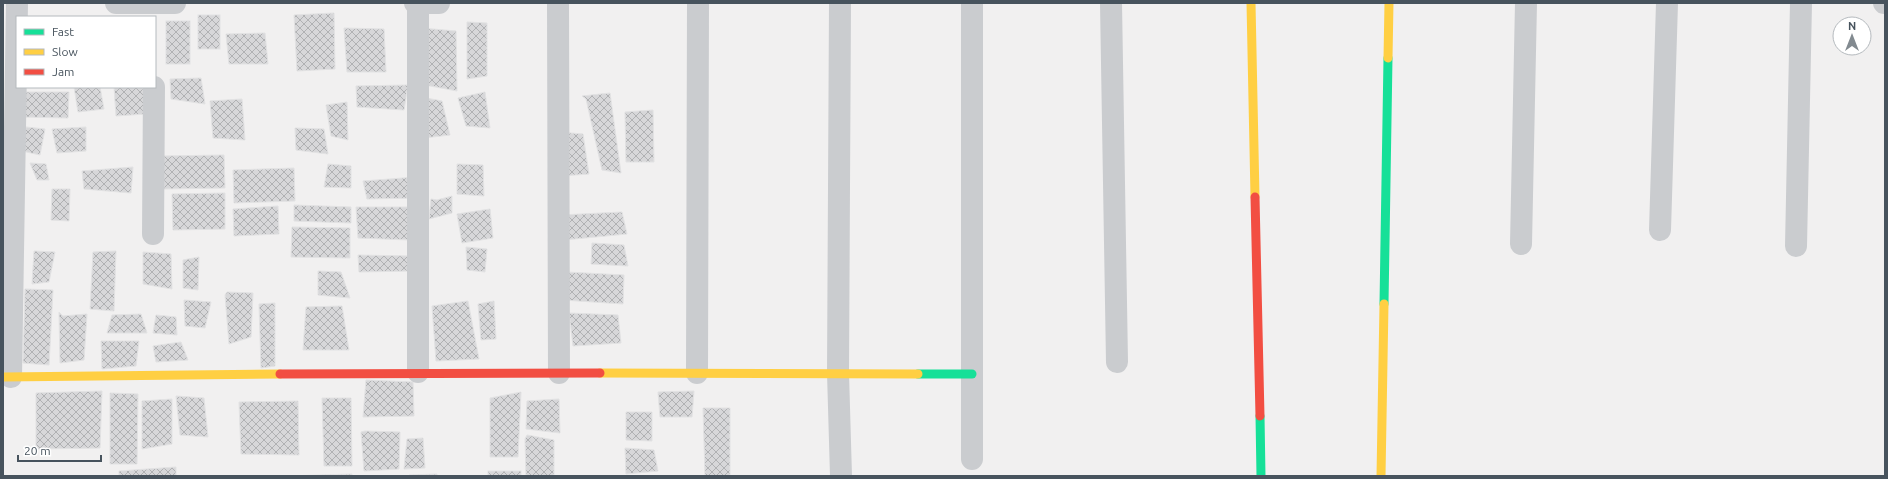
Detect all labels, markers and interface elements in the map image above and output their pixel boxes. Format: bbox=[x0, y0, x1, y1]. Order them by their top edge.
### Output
legend bbox=[16, 16, 156, 88]
north arrow bbox=[1832, 16, 1872, 56]
text: N bbox=[1848, 20, 1856, 32]
text: Fast bbox=[52, 25, 74, 38]
text: Slow bbox=[52, 45, 78, 58]
text: Jam bbox=[52, 65, 74, 78]
scale bar bbox=[18, 437, 101, 463]
text: 20 m bbox=[24, 444, 51, 457]

